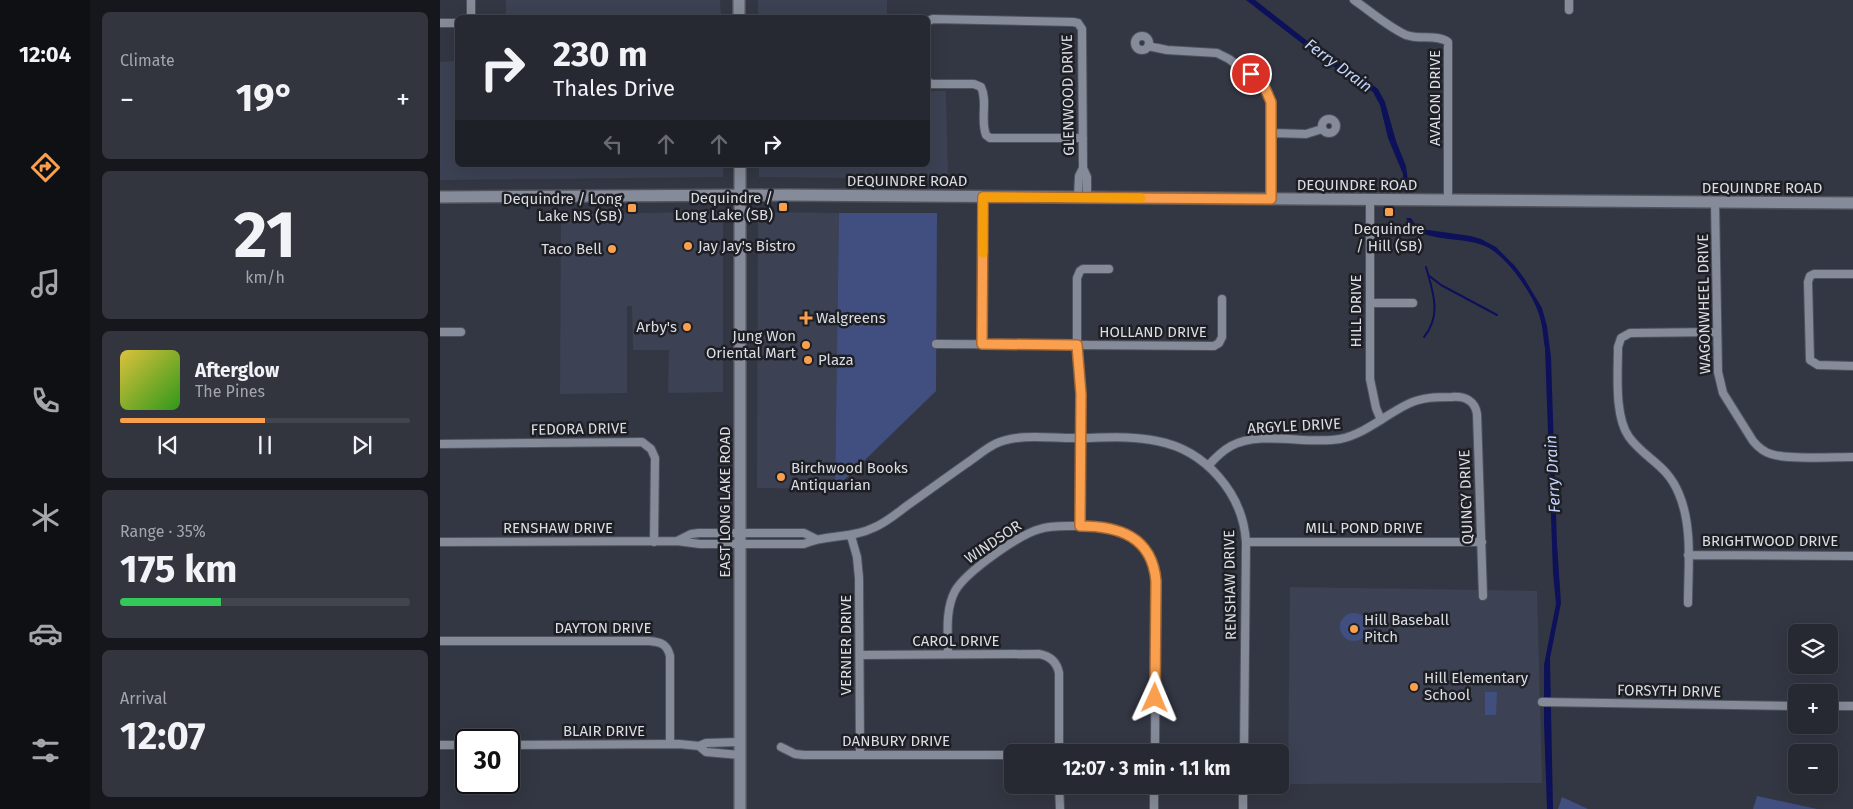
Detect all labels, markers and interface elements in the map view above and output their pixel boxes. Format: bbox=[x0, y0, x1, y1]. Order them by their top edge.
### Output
text: 230 m bbox=[553, 33, 647, 75]
street label: GLENWOOD DRIVE bbox=[1058, 34, 1078, 156]
icon: right bbox=[470, 35, 535, 100]
water label: Ferry Drain bbox=[1301, 35, 1376, 96]
text: 12:04 bbox=[19, 41, 71, 68]
street label: AVALON DRIVE bbox=[1426, 50, 1444, 146]
text: Climate bbox=[120, 51, 175, 70]
pin bbox=[1230, 53, 1272, 95]
icon: arrive bbox=[1237, 60, 1265, 88]
text: 19° bbox=[236, 75, 294, 121]
text: Thales Drive bbox=[553, 75, 675, 102]
text: − bbox=[120, 83, 134, 116]
text: + bbox=[396, 83, 410, 116]
icon: left bbox=[599, 130, 627, 158]
icon: ahead bbox=[652, 130, 680, 158]
icon: ahead bbox=[705, 130, 733, 158]
icon: right bbox=[758, 130, 786, 158]
icon: directions bbox=[28, 150, 63, 185]
street label: DEQUINDRE ROAD bbox=[847, 172, 967, 190]
street label: DEQUINDRE ROAD bbox=[1297, 176, 1417, 194]
street label: DEQUINDRE ROAD bbox=[1702, 179, 1822, 197]
place label: Dequindre / Long Lake (SB) bbox=[674, 189, 773, 224]
place label: Dequindre / Long Lake NS (SB) bbox=[503, 190, 622, 225]
text: 21 bbox=[234, 196, 296, 274]
marker: Dequindre / Long Lake (SB) bbox=[777, 201, 789, 213]
marker: Dequindre / Long Lake NS (SB) bbox=[626, 202, 638, 214]
marker: Dequindre / Hill (SB) bbox=[1383, 206, 1395, 218]
place label: Dequindre / Hill (SB) bbox=[1353, 220, 1425, 255]
street label: WAGONWHEEL DRIVE bbox=[1694, 234, 1714, 374]
place label: Jay Jay's Bistro bbox=[698, 237, 796, 255]
place label: Taco Bell bbox=[541, 240, 603, 258]
marker: Jay Jay's Bistro bbox=[682, 240, 694, 252]
marker: Taco Bell bbox=[606, 243, 618, 255]
icon: music bbox=[28, 266, 63, 301]
text: km/h bbox=[245, 268, 285, 287]
street label: HILL DRIVE bbox=[1347, 274, 1365, 348]
place label: Walgreens bbox=[816, 309, 886, 327]
marker: Walgreens bbox=[800, 312, 812, 324]
place label: Arby's bbox=[636, 318, 677, 336]
marker: Arby's bbox=[681, 321, 693, 333]
street label: HOLLAND DRIVE bbox=[1099, 323, 1207, 341]
place label: Jung Won Oriental Mart bbox=[706, 327, 797, 362]
marker: Jung Won Oriental Mart bbox=[800, 339, 812, 351]
place label: Plaza bbox=[818, 351, 854, 369]
marker: Plaza bbox=[802, 354, 814, 366]
text: Afterglow bbox=[195, 359, 279, 382]
text: The Pines bbox=[195, 382, 265, 401]
icon: phone bbox=[28, 383, 63, 418]
street label: ARGYLE DRIVE bbox=[1247, 415, 1341, 437]
street label: FEDORA DRIVE bbox=[531, 419, 627, 439]
street label: EAST LONG LAKE ROAD bbox=[716, 426, 734, 578]
icon: previous bbox=[154, 431, 182, 459]
icon: pause bbox=[251, 431, 279, 459]
icon: next bbox=[348, 431, 376, 459]
water label: Ferry Drain bbox=[1541, 434, 1564, 514]
street label: QUINCY DRIVE bbox=[1455, 449, 1477, 545]
place label: Birchwood Books Antiquarian bbox=[791, 459, 908, 494]
marker: Birchwood Books Antiquarian bbox=[775, 471, 787, 483]
icon: climate bbox=[28, 500, 63, 535]
street label: WINDSOR bbox=[961, 517, 1025, 567]
street label: RENSHAW DRIVE bbox=[503, 519, 613, 537]
street label: MILL POND DRIVE bbox=[1305, 519, 1423, 537]
text: Range · 35% bbox=[120, 522, 206, 541]
street label: RENSHAW DRIVE bbox=[1220, 530, 1240, 640]
street label: BRIGHTWOOD DRIVE bbox=[1702, 532, 1838, 550]
text: 175 km bbox=[120, 546, 237, 592]
street label: VERNIER DRIVE bbox=[837, 595, 855, 695]
place label: Hill Baseball Pitch bbox=[1364, 611, 1450, 646]
icon: car bbox=[28, 616, 63, 651]
street label: DAYTON DRIVE bbox=[555, 619, 651, 637]
marker: Hill Baseball Pitch bbox=[1348, 623, 1360, 635]
map controls bbox=[1788, 624, 1838, 794]
button: layers bbox=[1788, 624, 1838, 674]
street label: CAROL DRIVE bbox=[912, 632, 1000, 650]
place label: Hill Elementary School bbox=[1424, 669, 1529, 704]
position arrow bbox=[1128, 671, 1180, 723]
marker: Hill Elementary School bbox=[1408, 681, 1420, 693]
street label: FORSYTH DRIVE bbox=[1617, 681, 1721, 701]
button: + bbox=[1788, 684, 1838, 734]
text: Arrival bbox=[120, 689, 167, 708]
text: 12:07 bbox=[120, 713, 206, 759]
street label: BLAIR DRIVE bbox=[563, 722, 645, 740]
speed limit sign: 30 bbox=[455, 729, 520, 794]
street label: DANBURY DRIVE bbox=[842, 732, 950, 750]
icon: filters bbox=[28, 733, 63, 768]
button: − bbox=[1788, 744, 1838, 794]
text: 12:07 · 3 min · 1.1 km bbox=[1062, 757, 1231, 780]

